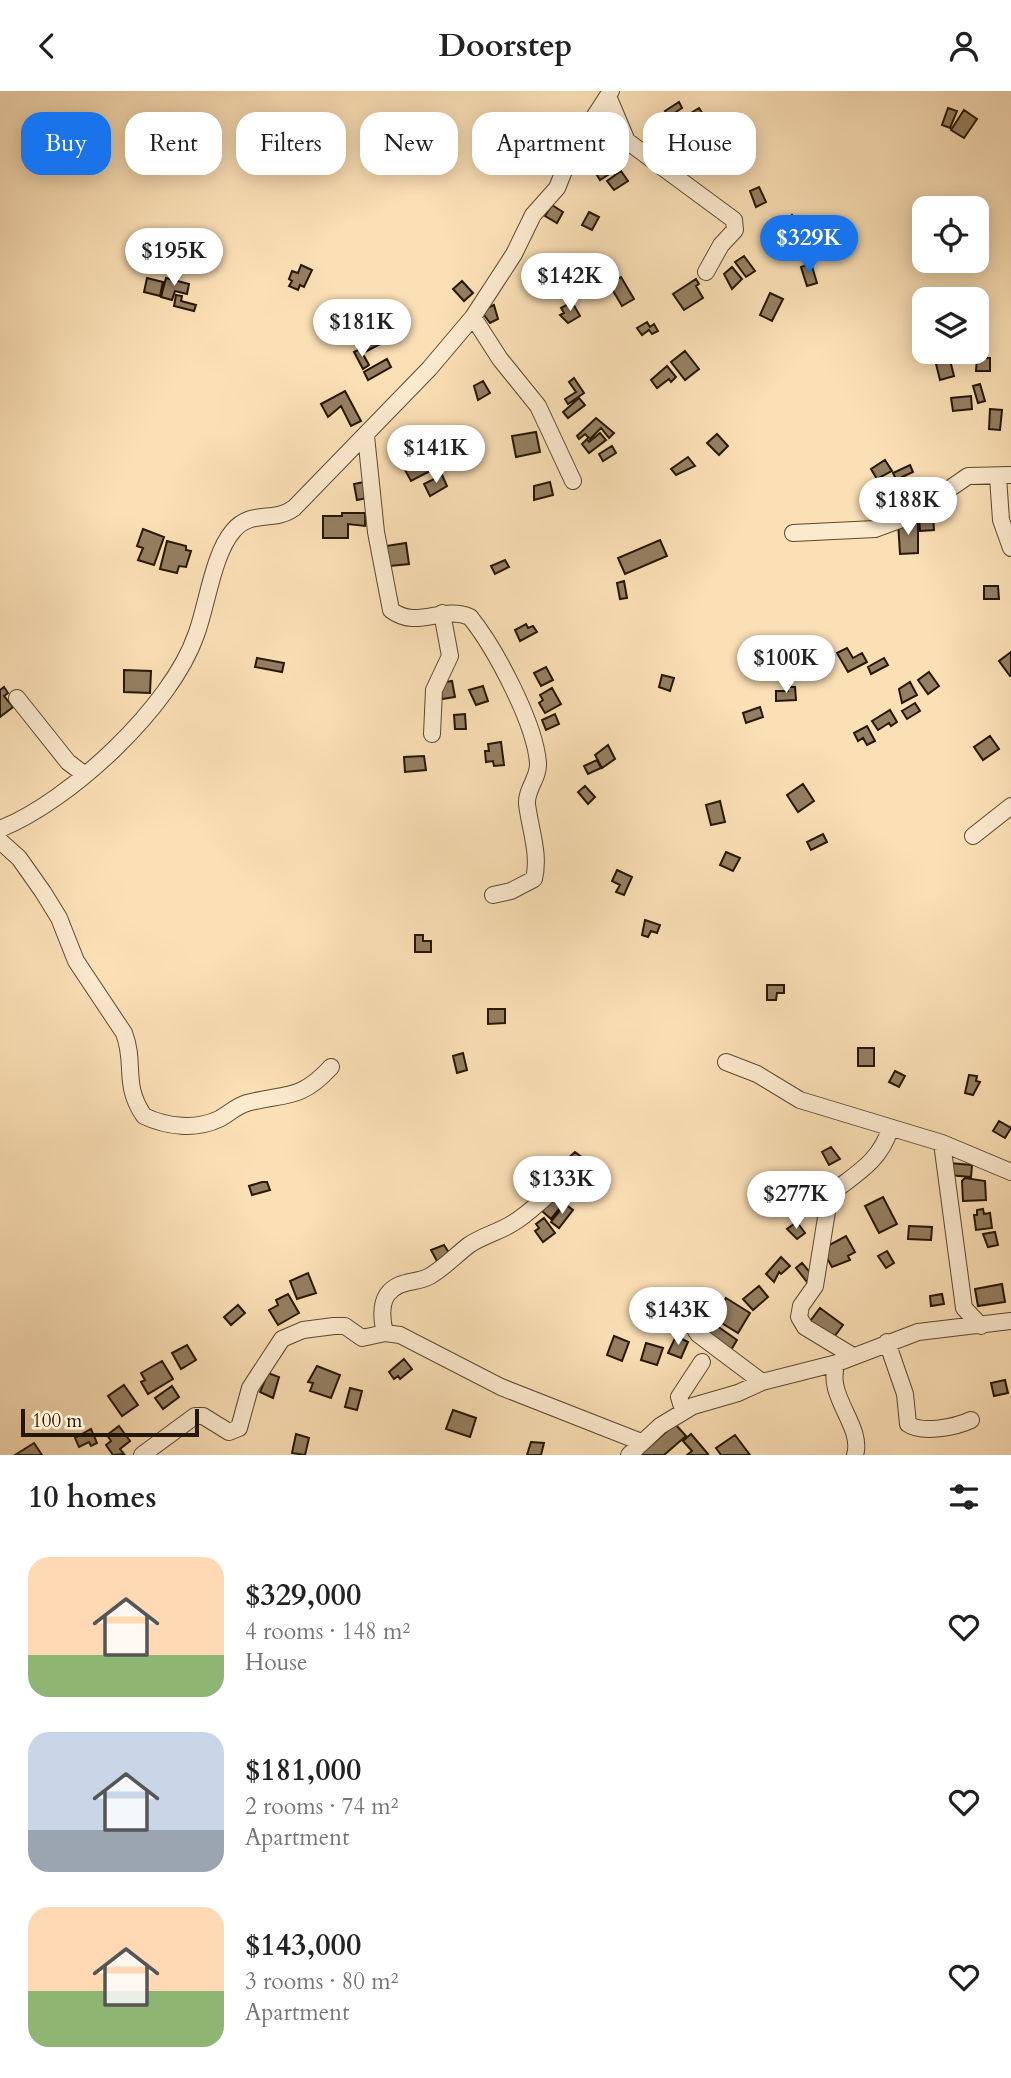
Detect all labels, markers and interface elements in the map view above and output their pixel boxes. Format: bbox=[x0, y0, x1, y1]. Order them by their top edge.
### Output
text: Doorstep bbox=[439, 24, 572, 68]
icon: back bbox=[28, 27, 66, 65]
icon: person bbox=[945, 27, 983, 65]
chip: Buy bbox=[21, 112, 111, 175]
chip: Rent bbox=[125, 112, 222, 175]
chip: Filters bbox=[236, 112, 346, 175]
chip: New bbox=[360, 112, 458, 175]
chip: Apartment bbox=[472, 112, 629, 175]
chip: House bbox=[643, 112, 756, 175]
map controls bbox=[912, 196, 989, 364]
button: locate bbox=[912, 196, 989, 273]
pin: $329K bbox=[760, 215, 858, 275]
text: $329K bbox=[776, 222, 842, 253]
pin: $195K bbox=[125, 229, 223, 288]
text: $195K bbox=[141, 235, 207, 266]
pin: $142K bbox=[521, 253, 619, 313]
text: $142K bbox=[537, 260, 603, 291]
button: layers bbox=[912, 287, 989, 364]
pin: $181K bbox=[313, 299, 411, 359]
text: $181K bbox=[329, 306, 395, 337]
pin: $141K bbox=[387, 425, 485, 485]
text: $141K bbox=[403, 432, 469, 463]
pin: $188K bbox=[859, 477, 957, 537]
text: $188K bbox=[875, 484, 941, 515]
pin: $100K bbox=[737, 635, 835, 695]
text: $100K bbox=[753, 642, 819, 673]
pin: $133K bbox=[513, 1157, 611, 1216]
text: $133K bbox=[529, 1163, 595, 1194]
pin: $277K bbox=[747, 1171, 845, 1231]
text: $277K bbox=[763, 1178, 829, 1209]
pin: $143K bbox=[629, 1287, 727, 1347]
text: $143K bbox=[645, 1294, 711, 1325]
scale bar bbox=[21, 1406, 200, 1438]
text: 100 m bbox=[32, 1408, 82, 1434]
text: 10 homes bbox=[28, 1477, 157, 1518]
icon: filters bbox=[945, 1478, 983, 1516]
text: $329,000 bbox=[245, 1575, 361, 1616]
icon: home bbox=[84, 1585, 168, 1669]
icon: heart bbox=[945, 1608, 983, 1646]
text: 4 rooms · 148 m² bbox=[245, 1616, 410, 1647]
text: House bbox=[245, 1647, 307, 1678]
text: $181,000 bbox=[245, 1750, 361, 1791]
icon: home bbox=[84, 1760, 168, 1844]
icon: heart bbox=[945, 1783, 983, 1821]
text: 2 rooms · 74 m² bbox=[245, 1791, 398, 1822]
text: Apartment bbox=[245, 1822, 349, 1853]
text: $143,000 bbox=[245, 1925, 361, 1966]
icon: home bbox=[84, 1935, 168, 2019]
icon: heart bbox=[945, 1958, 983, 1996]
text: 3 rooms · 80 m² bbox=[245, 1966, 398, 1997]
text: Apartment bbox=[245, 1997, 349, 2028]

